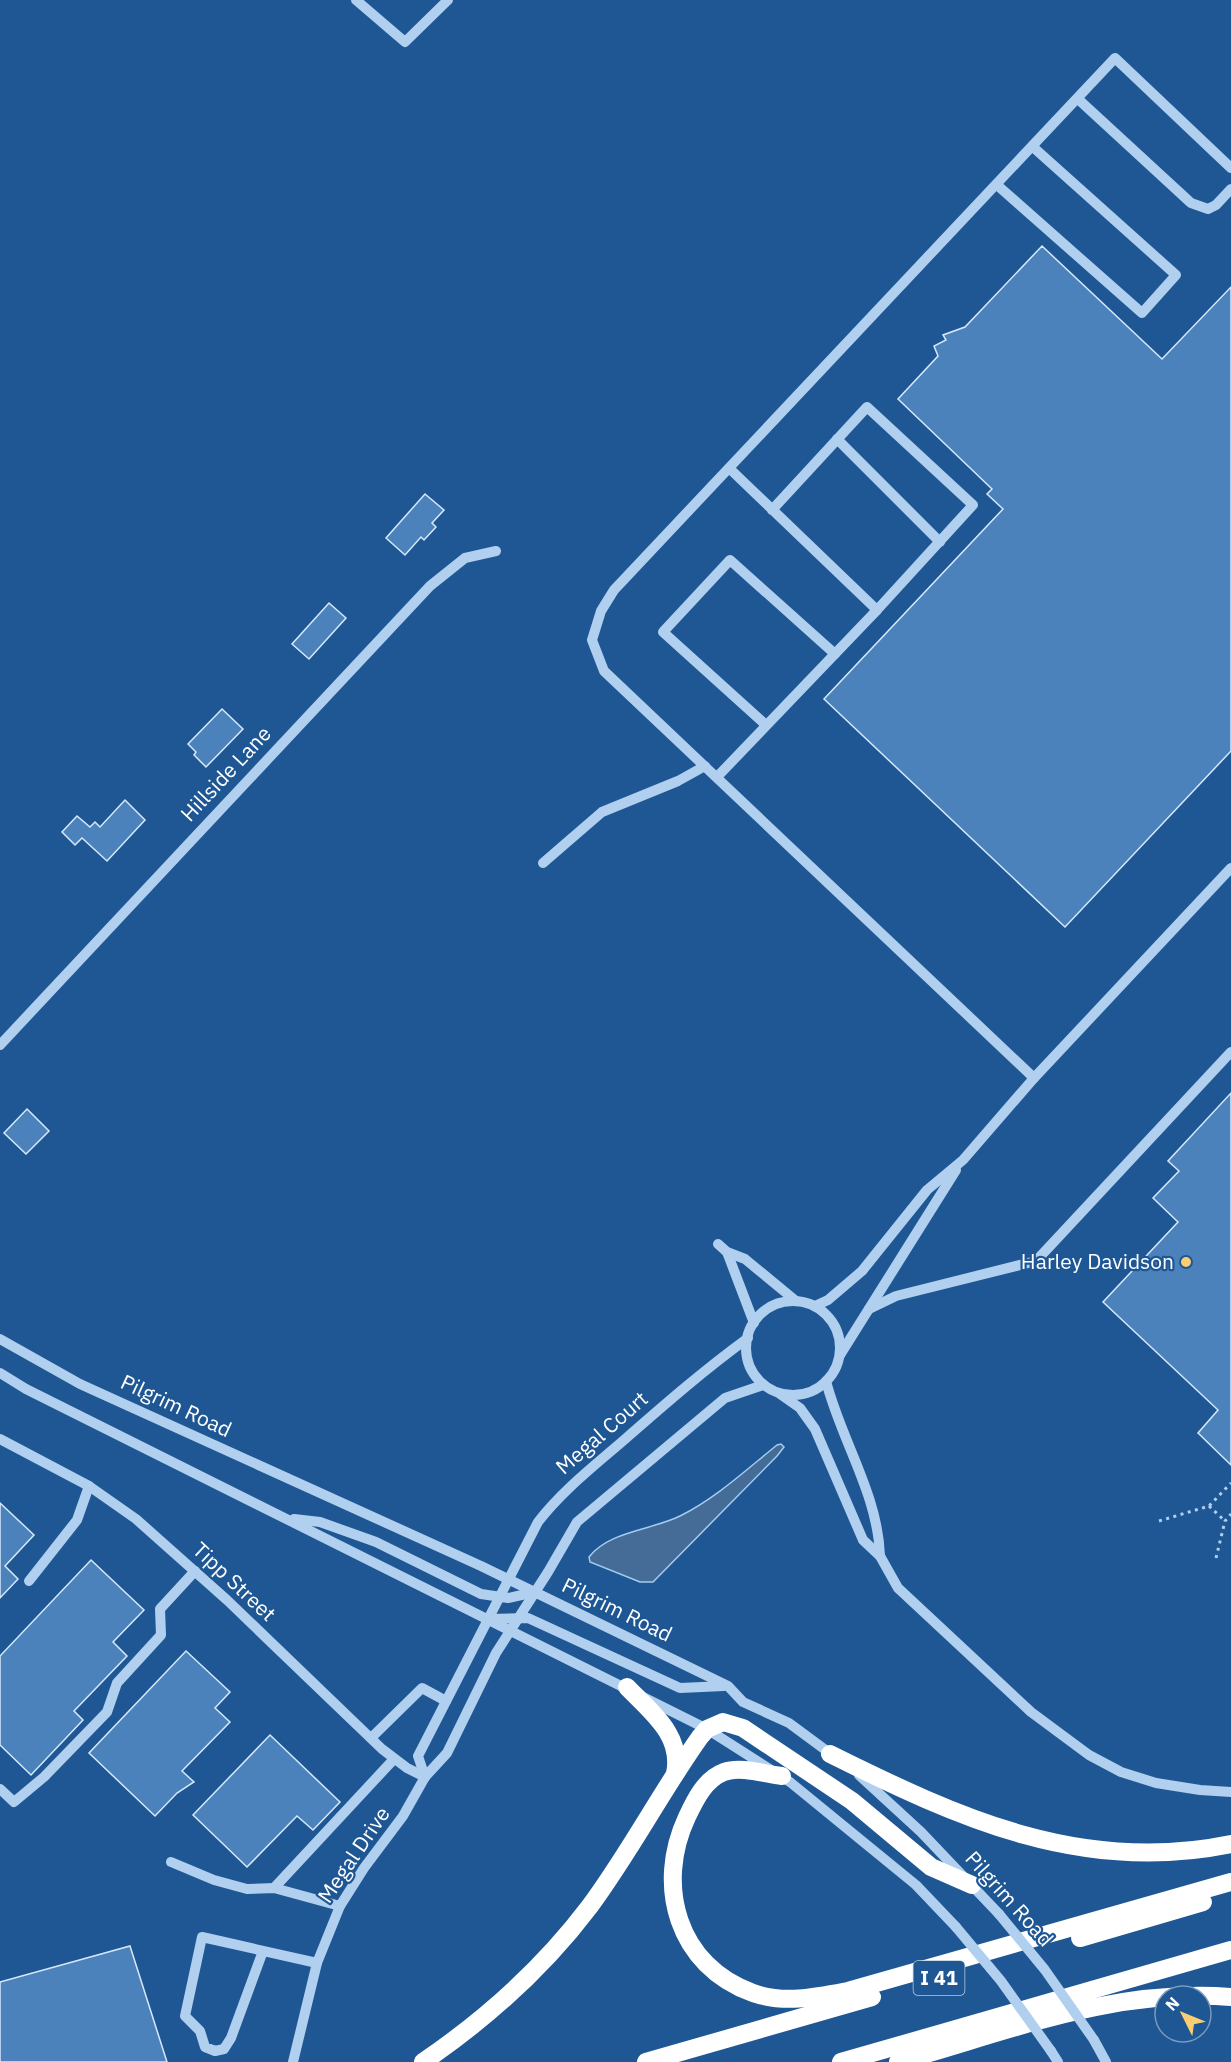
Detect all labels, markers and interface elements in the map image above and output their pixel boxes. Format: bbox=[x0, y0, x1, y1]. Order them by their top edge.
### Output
street label: Hillside Lane bbox=[174, 720, 277, 827]
place label: Harley Davidson bbox=[1021, 1247, 1174, 1275]
marker: Harley Davidson bbox=[1179, 1255, 1193, 1269]
street label: Pilgrim Road bbox=[116, 1367, 236, 1443]
street label: Megal Court bbox=[549, 1384, 653, 1480]
street label: Tipp Street bbox=[187, 1536, 282, 1627]
street label: Pilgrim Road bbox=[558, 1570, 677, 1648]
street label: Megal Drive bbox=[311, 1801, 396, 1908]
street label: Pilgrim Road bbox=[959, 1845, 1060, 1952]
road number: I 41 bbox=[914, 1961, 964, 1995]
north arrow bbox=[1153, 1984, 1213, 2044]
text: N bbox=[1161, 1993, 1183, 2015]

